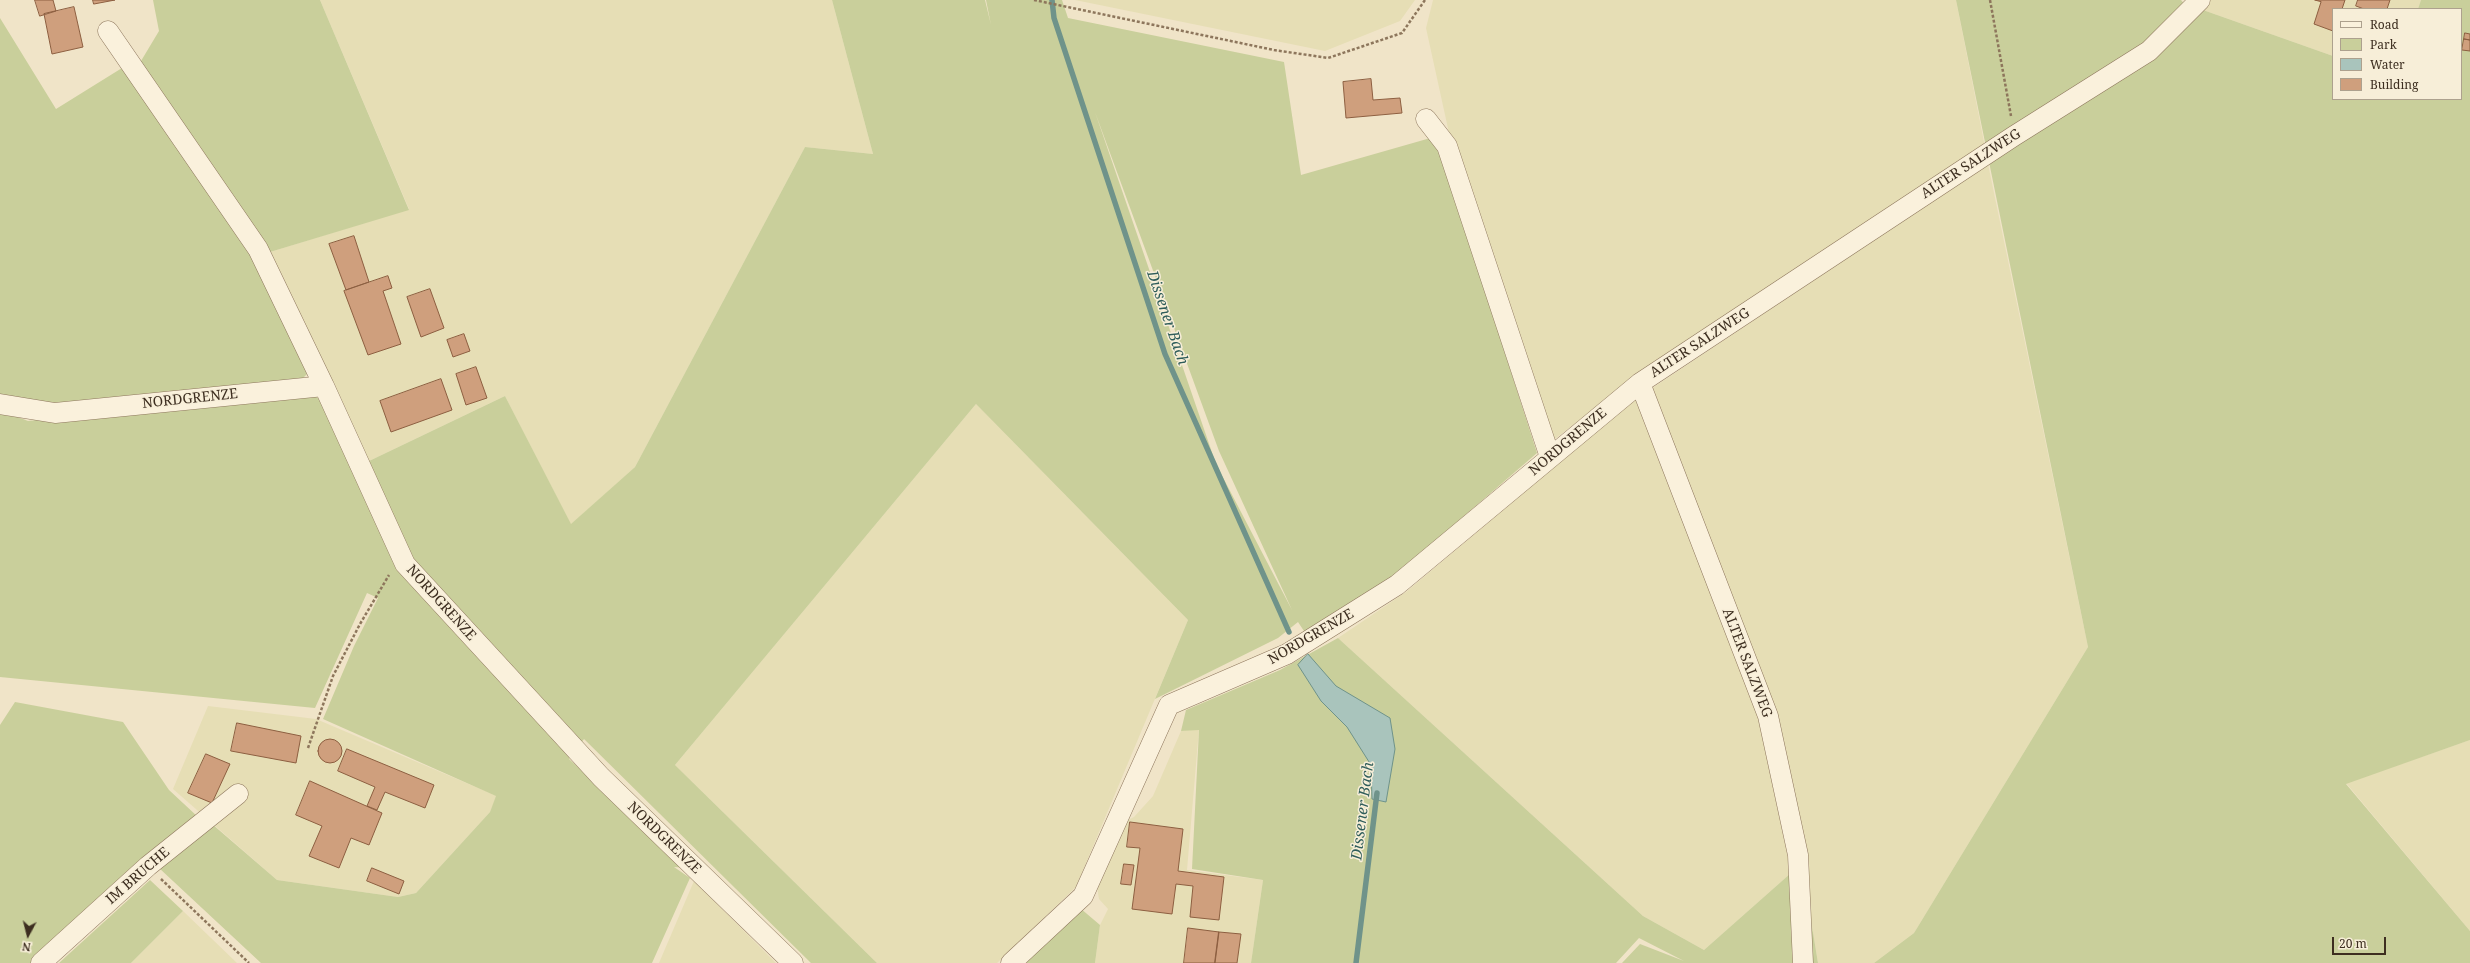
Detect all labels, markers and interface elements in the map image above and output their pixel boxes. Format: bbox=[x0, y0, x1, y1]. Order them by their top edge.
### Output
legend bbox=[2332, 8, 2462, 100]
text: Road bbox=[2370, 16, 2399, 33]
text: Park bbox=[2370, 36, 2397, 53]
text: Water bbox=[2370, 56, 2405, 73]
text: Building bbox=[2370, 76, 2418, 93]
street label: ALTER SALZWEG bbox=[1918, 126, 2024, 202]
water label: Dissener Bach bbox=[1142, 268, 1192, 368]
street label: ALTER SALZWEG bbox=[1647, 305, 1753, 381]
street label: NORDGRENZE bbox=[141, 386, 239, 412]
street label: NORDGRENZE bbox=[1526, 405, 1610, 479]
street label: NORDGRENZE bbox=[403, 562, 479, 644]
street label: NORDGRENZE bbox=[1265, 606, 1357, 668]
street label: ALTER SALZWEG bbox=[1718, 606, 1776, 720]
water label: Dissener Bach bbox=[1348, 761, 1378, 861]
street label: NORDGRENZE bbox=[624, 799, 704, 877]
street label: IM BRUCHE bbox=[103, 844, 173, 908]
north arrow bbox=[8, 915, 48, 955]
scale bar bbox=[2334, 929, 2388, 955]
text: 20 m bbox=[2339, 935, 2367, 952]
text: N bbox=[21, 939, 32, 955]

